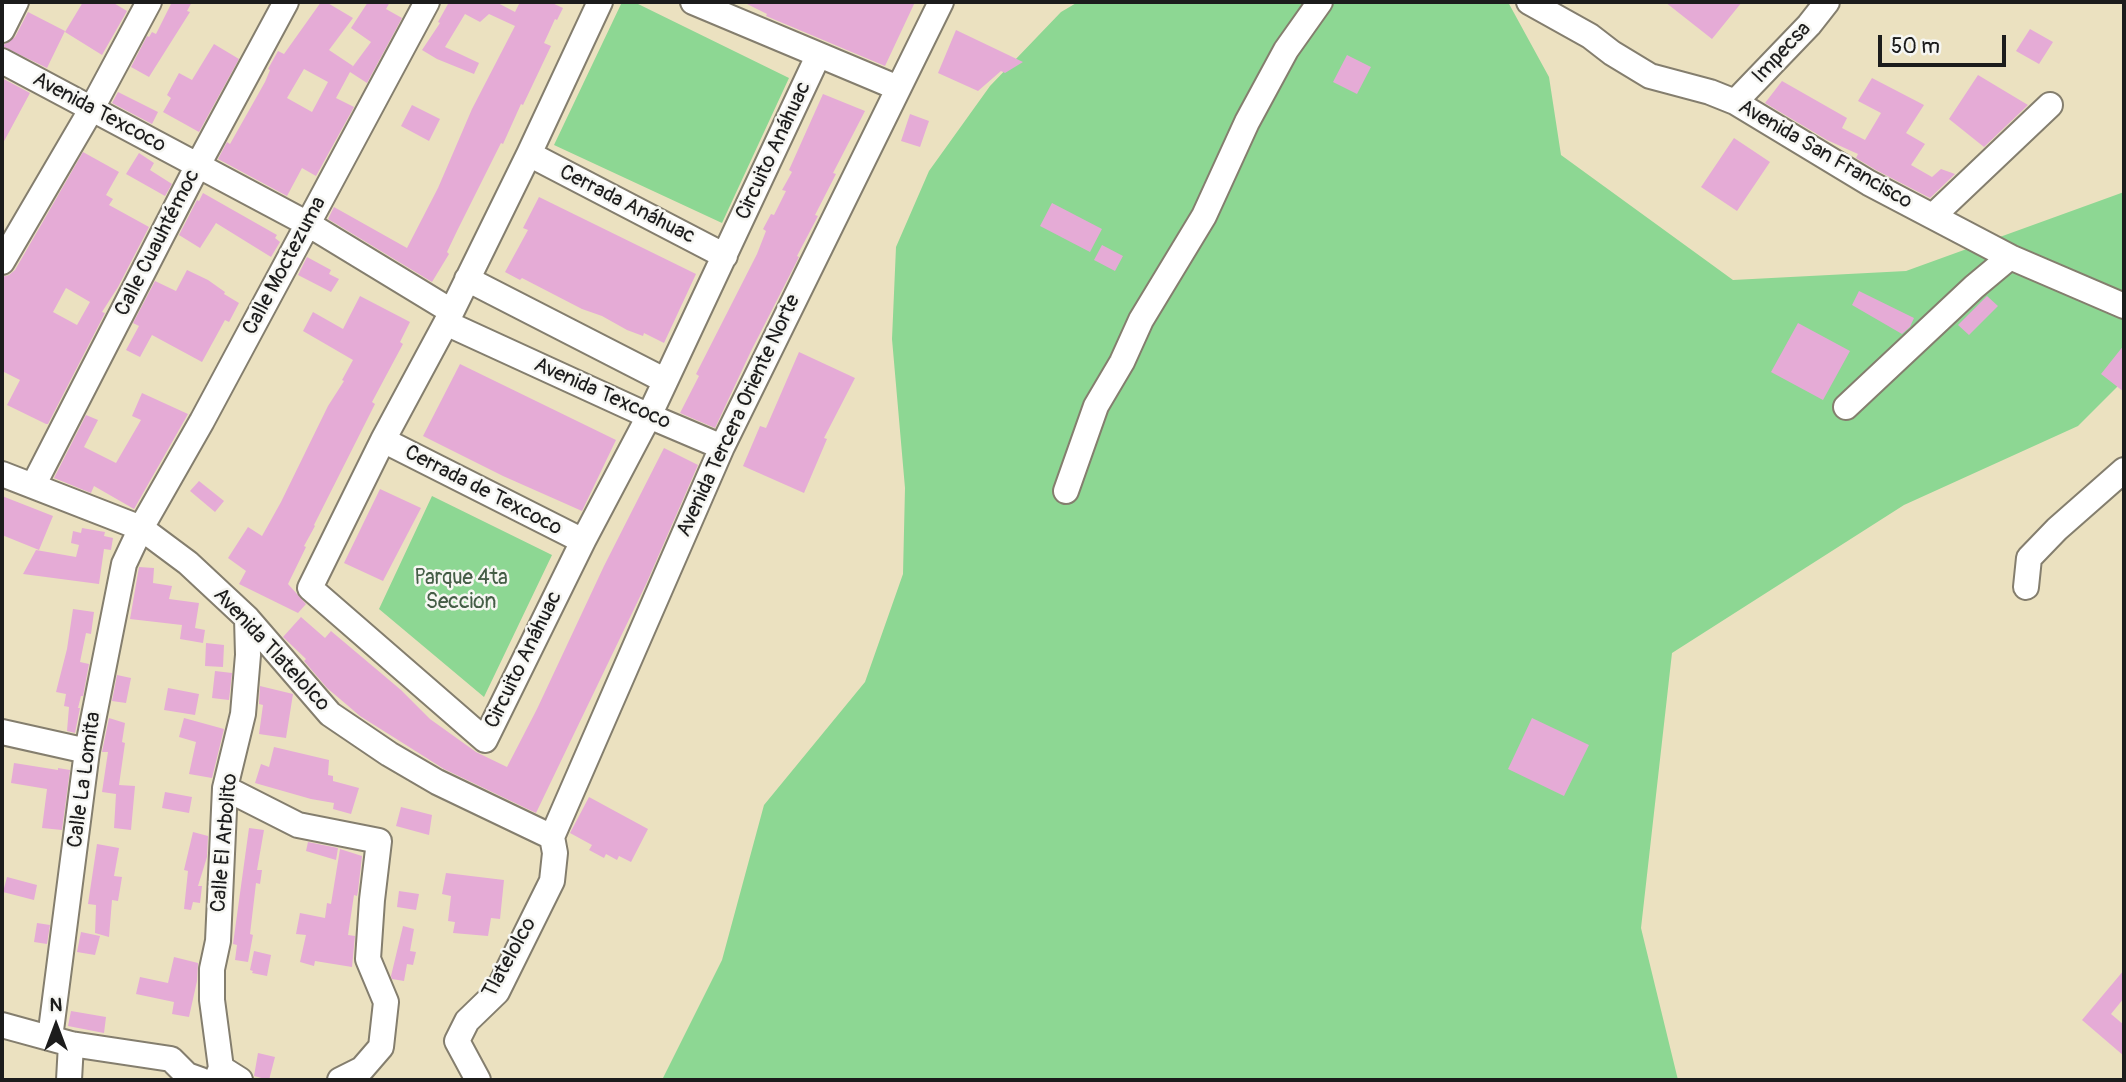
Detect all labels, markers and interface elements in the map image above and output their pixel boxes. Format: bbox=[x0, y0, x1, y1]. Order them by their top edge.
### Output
street label: Impecsa bbox=[1747, 17, 1817, 89]
scale bar bbox=[1881, 21, 2009, 65]
text: 50 m bbox=[1891, 33, 1940, 60]
street label: Avenida Texcoco bbox=[28, 67, 170, 159]
street label: Circuito Anáhuac bbox=[731, 78, 817, 224]
street label: Avenida San Francisco bbox=[1734, 95, 1916, 215]
street label: Cerrada Anáhuac bbox=[555, 160, 699, 250]
street label: Calle Cuauhtémoc bbox=[110, 165, 206, 321]
street label: Calle Moctezuma bbox=[238, 193, 332, 339]
street label: Avenida Tercera Oriente Norte bbox=[672, 291, 806, 541]
street label: Avenida Texcoco bbox=[530, 353, 674, 435]
street label: Cerrada de Texcoco bbox=[400, 440, 566, 542]
park label: Parque 4ta Seccion bbox=[414, 566, 508, 616]
street label: Avenida Tlatelolco bbox=[207, 583, 335, 717]
street label: Circuito Anáhuac bbox=[480, 587, 568, 733]
street label: Calle La Lomita bbox=[63, 710, 107, 850]
street label: Calle El Arbolito bbox=[206, 773, 244, 913]
street label: Tlatelolco bbox=[478, 913, 542, 1003]
north arrow bbox=[21, 991, 91, 1061]
text: N bbox=[50, 993, 62, 1017]

